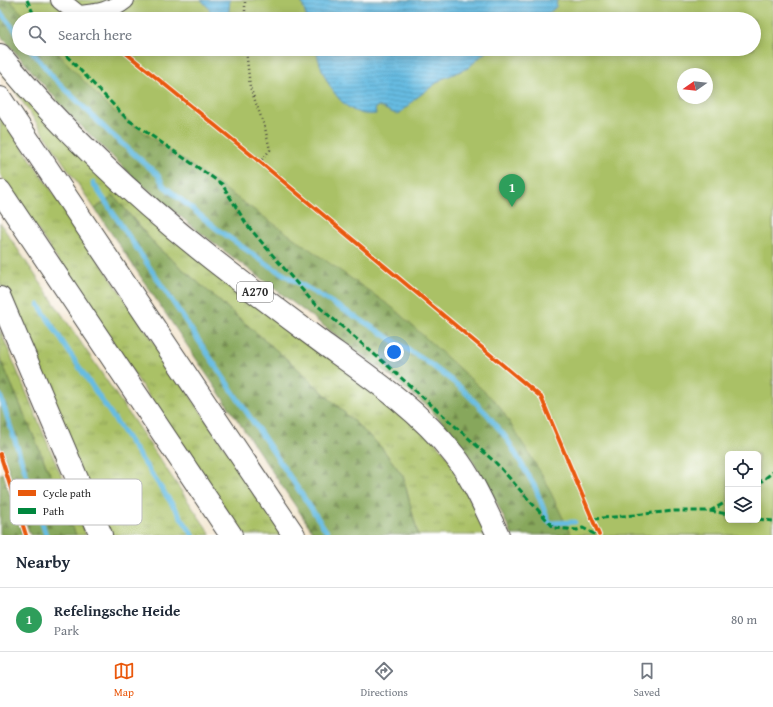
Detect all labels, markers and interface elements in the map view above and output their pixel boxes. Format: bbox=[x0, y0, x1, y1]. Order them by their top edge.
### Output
search box bbox=[12, 12, 761, 56]
icon: search bbox=[26, 23, 48, 45]
text: Search here bbox=[58, 24, 132, 45]
north arrow bbox=[677, 68, 713, 104]
pin: 1 bbox=[499, 174, 525, 207]
road number: A270 bbox=[237, 282, 273, 302]
your location bbox=[384, 342, 404, 362]
map controls bbox=[725, 451, 761, 523]
button: locate bbox=[725, 451, 761, 487]
legend bbox=[10, 479, 142, 525]
text: Cycle path bbox=[43, 485, 92, 501]
button: layers bbox=[725, 487, 761, 523]
text: Path bbox=[43, 503, 65, 519]
text: Nearby bbox=[16, 549, 70, 574]
text: Refelingsche Heide bbox=[54, 600, 180, 621]
text: 1 bbox=[26, 610, 32, 629]
text: 80 m bbox=[731, 610, 757, 629]
text: Park bbox=[54, 621, 79, 640]
tab: Map bbox=[113, 660, 135, 700]
tab: Directions bbox=[361, 660, 408, 700]
tab: Saved bbox=[633, 660, 660, 700]

